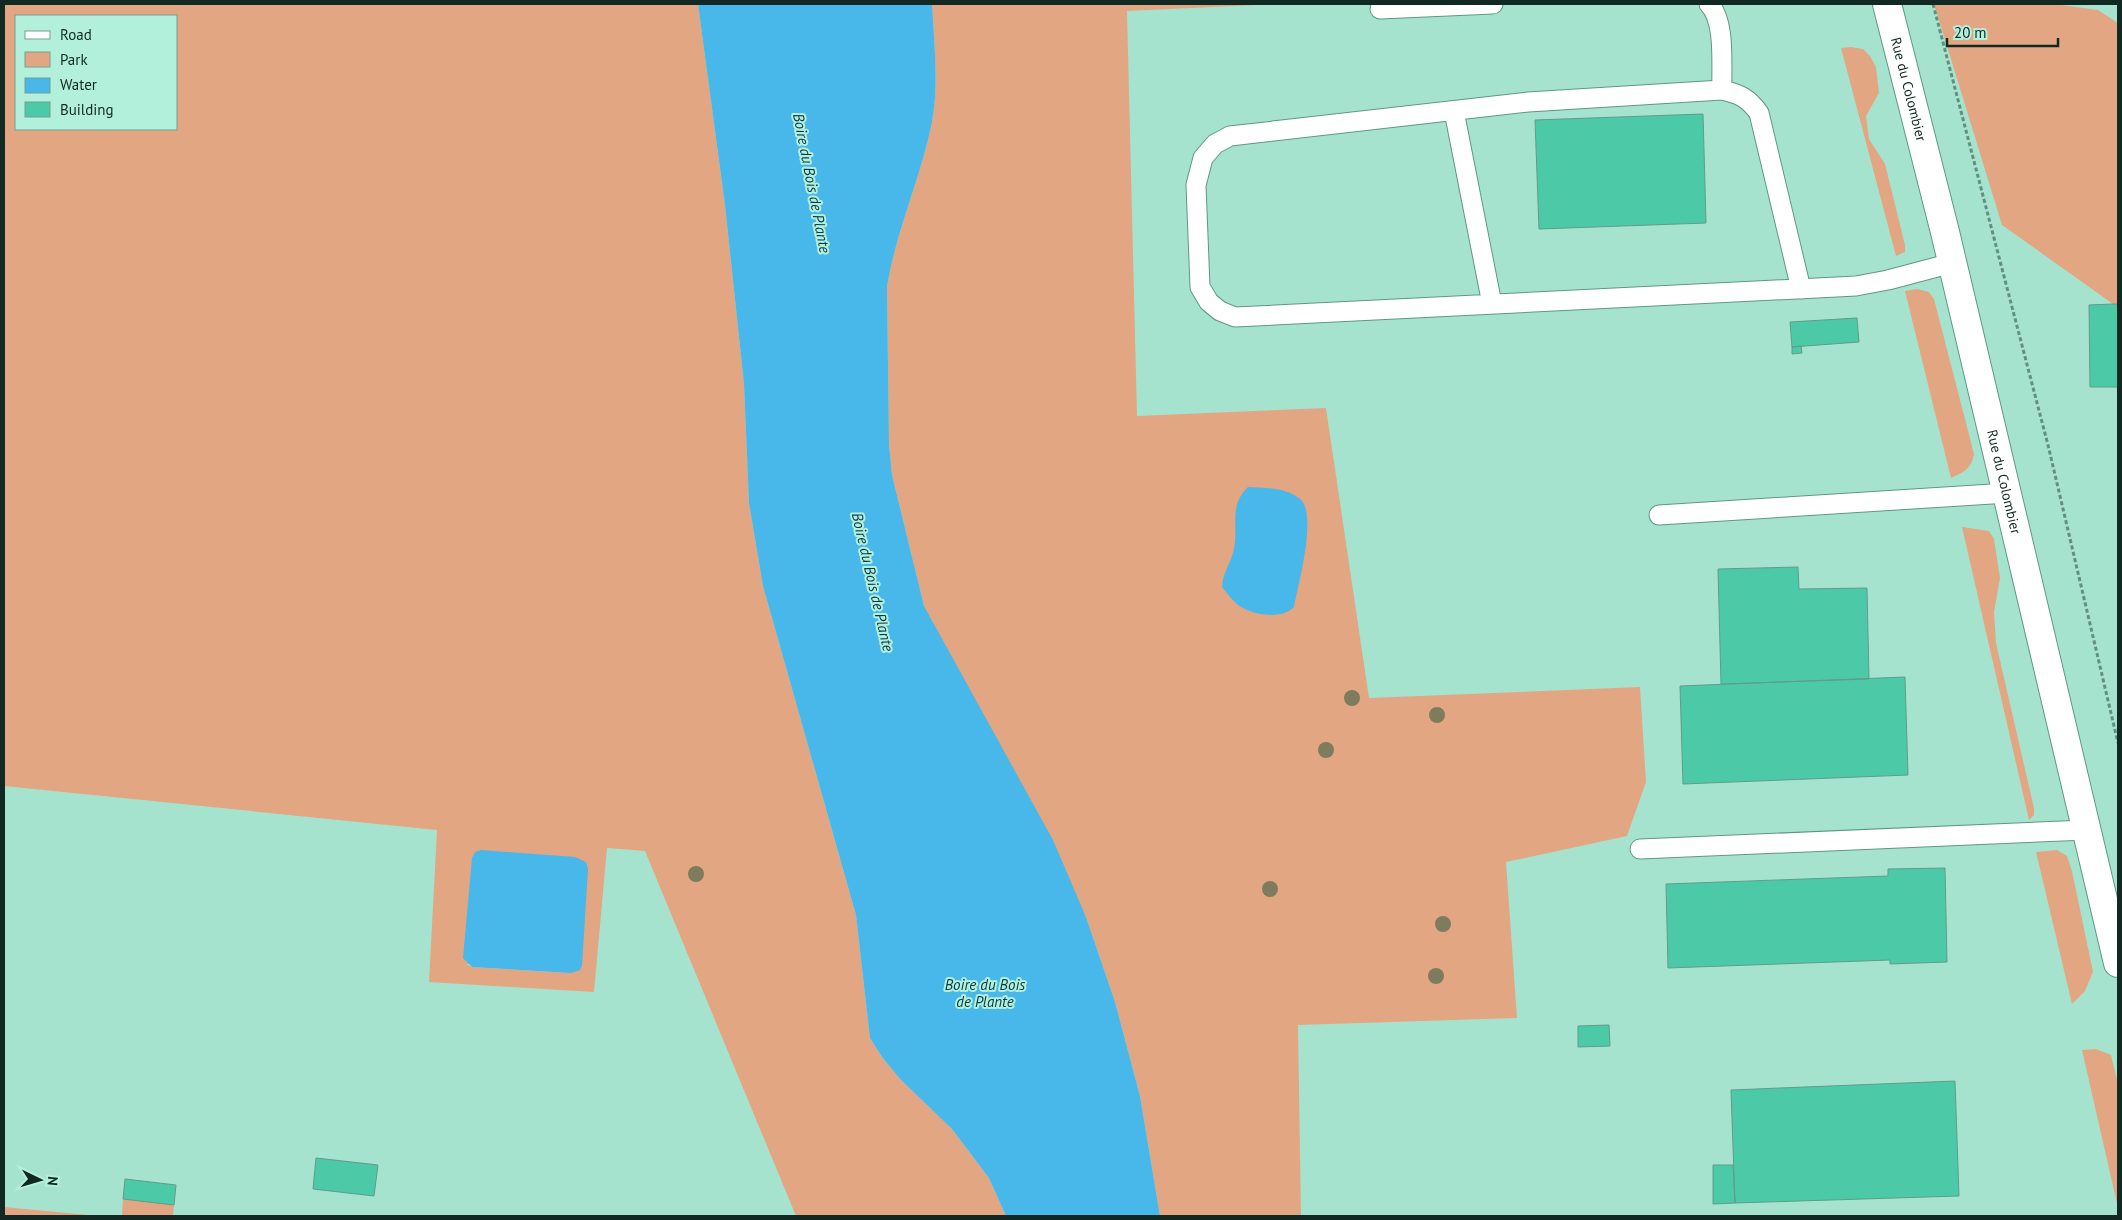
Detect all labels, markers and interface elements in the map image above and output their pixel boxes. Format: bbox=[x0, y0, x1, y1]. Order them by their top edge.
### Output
legend bbox=[15, 15, 178, 130]
scale bar bbox=[1947, 15, 2058, 47]
text: 20 m bbox=[1954, 23, 1987, 42]
text: Road bbox=[60, 25, 92, 44]
street label: Rue du Colombier bbox=[1887, 35, 1931, 143]
text: Park bbox=[60, 50, 88, 69]
text: Water bbox=[60, 75, 97, 94]
text: Building bbox=[60, 100, 114, 119]
water label: Boire du Bois de Plante bbox=[789, 112, 835, 255]
street label: Rue du Colombier bbox=[1983, 428, 2025, 536]
water label: Boire du Bois de Plante bbox=[848, 511, 898, 653]
water label: Boire du Bois de Plante bbox=[945, 975, 1025, 1011]
north arrow bbox=[15, 1155, 65, 1205]
text: N bbox=[44, 1176, 62, 1187]

